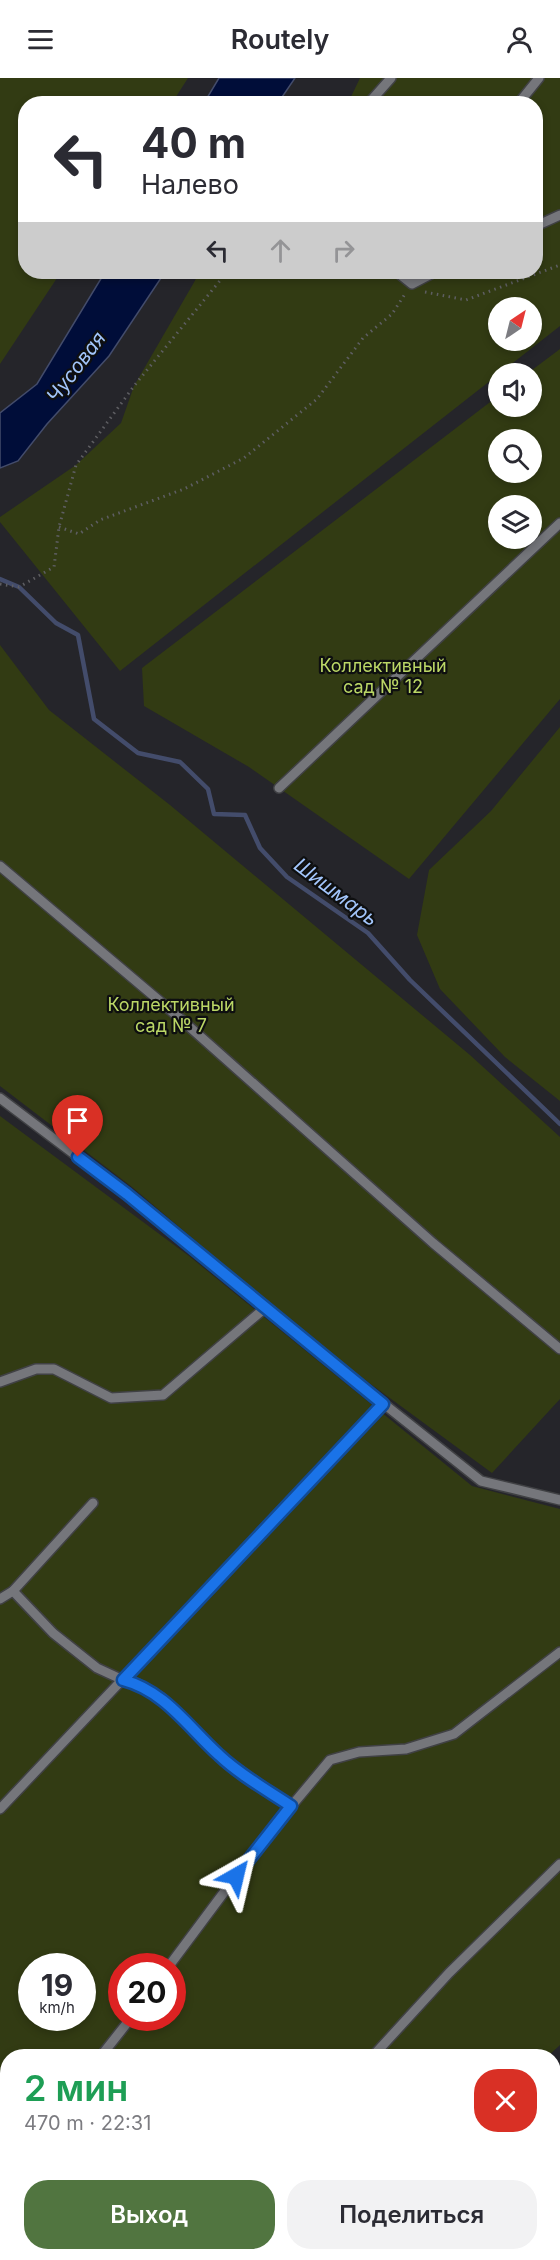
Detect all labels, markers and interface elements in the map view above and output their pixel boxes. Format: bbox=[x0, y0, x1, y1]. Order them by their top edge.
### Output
icon: menu bbox=[24, 23, 57, 56]
text: Routely bbox=[231, 23, 329, 56]
icon: person bbox=[503, 23, 536, 56]
text: 40 m bbox=[141, 117, 246, 168]
icon: left bbox=[42, 120, 120, 198]
text: Налево bbox=[141, 168, 239, 201]
icon: left bbox=[201, 234, 234, 267]
icon: ahead bbox=[264, 234, 297, 267]
icon: right bbox=[327, 234, 360, 267]
north arrow bbox=[488, 297, 542, 351]
map controls bbox=[488, 297, 542, 549]
water label: Чусовая bbox=[41, 327, 111, 407]
button: sound bbox=[488, 363, 542, 417]
button: search bbox=[488, 429, 542, 483]
button: layers bbox=[488, 495, 542, 549]
park label: Коллективный сад № 12 bbox=[319, 655, 447, 697]
water label: Шишмарь bbox=[289, 853, 383, 931]
park label: Коллективный сад № 7 bbox=[107, 994, 235, 1036]
pin bbox=[52, 1095, 103, 1157]
icon: arrive bbox=[61, 1104, 94, 1137]
position arrow bbox=[204, 1844, 268, 1908]
speed limit sign: 20 bbox=[108, 1953, 186, 2031]
text: 19 bbox=[41, 1967, 73, 2003]
text: km/h bbox=[39, 1998, 75, 2017]
text: 2 мин bbox=[24, 2066, 128, 2110]
button: close bbox=[474, 2069, 537, 2132]
text: 470 m · 22:31 bbox=[24, 2111, 151, 2135]
button: Выход bbox=[24, 2180, 275, 2249]
button: Поделиться bbox=[287, 2180, 537, 2249]

